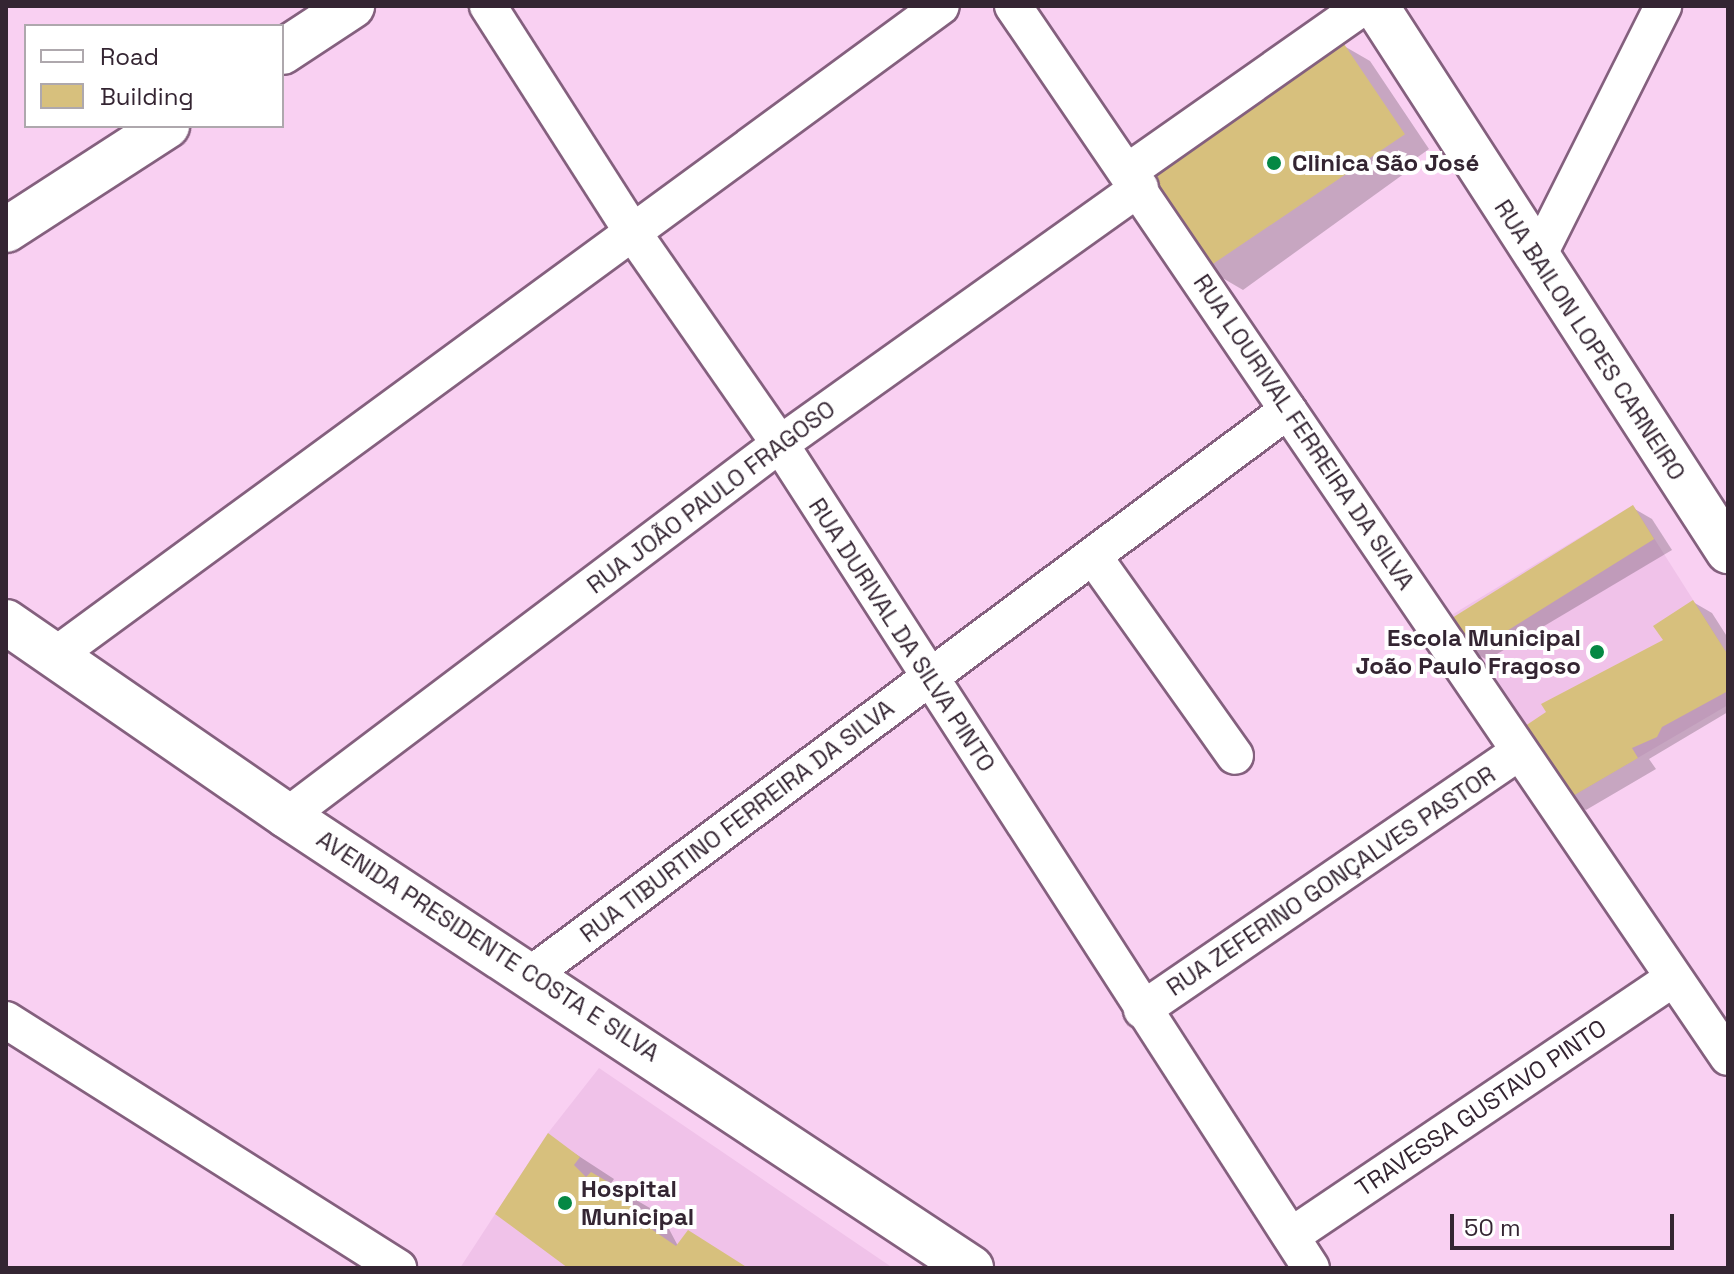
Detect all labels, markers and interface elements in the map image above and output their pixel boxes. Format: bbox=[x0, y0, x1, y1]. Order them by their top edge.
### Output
legend bbox=[24, 24, 284, 128]
text: Road bbox=[100, 41, 159, 72]
text: Building bbox=[100, 81, 194, 112]
place label: Clinica São José bbox=[1292, 149, 1479, 177]
marker: Clinica São José bbox=[1263, 152, 1285, 174]
street label: RUA BAILON LOPES CARNEIRO bbox=[1488, 194, 1692, 486]
street label: RUA LOURIVAL FERREIRA DA SILVA bbox=[1187, 268, 1421, 596]
street label: RUA JOÃO PAULO FRAGOSO bbox=[581, 394, 841, 600]
street label: RUA DURIVAL DA SILVA PINTO bbox=[802, 492, 1002, 778]
place label: Escola Municipal João Paulo Fragoso bbox=[1355, 624, 1581, 680]
marker: Escola Municipal João Paulo Fragoso bbox=[1588, 643, 1606, 661]
street label: RUA TIBURTINO FERREIRA DA SILVA bbox=[574, 693, 900, 949]
street label: RUA ZEFERINO GONÇALVES PASTOR bbox=[1161, 760, 1501, 1002]
street label: AVENIDA PRESIDENTE COSTA E SILVA bbox=[311, 824, 665, 1068]
street label: TRAVESSA GUSTAVO PINTO bbox=[1350, 1013, 1612, 1203]
place label: Hospital Municipal bbox=[581, 1175, 694, 1231]
marker: Hospital Municipal bbox=[556, 1194, 574, 1212]
scale bar bbox=[1454, 1198, 1678, 1248]
text: 50 m bbox=[1464, 1212, 1521, 1243]

